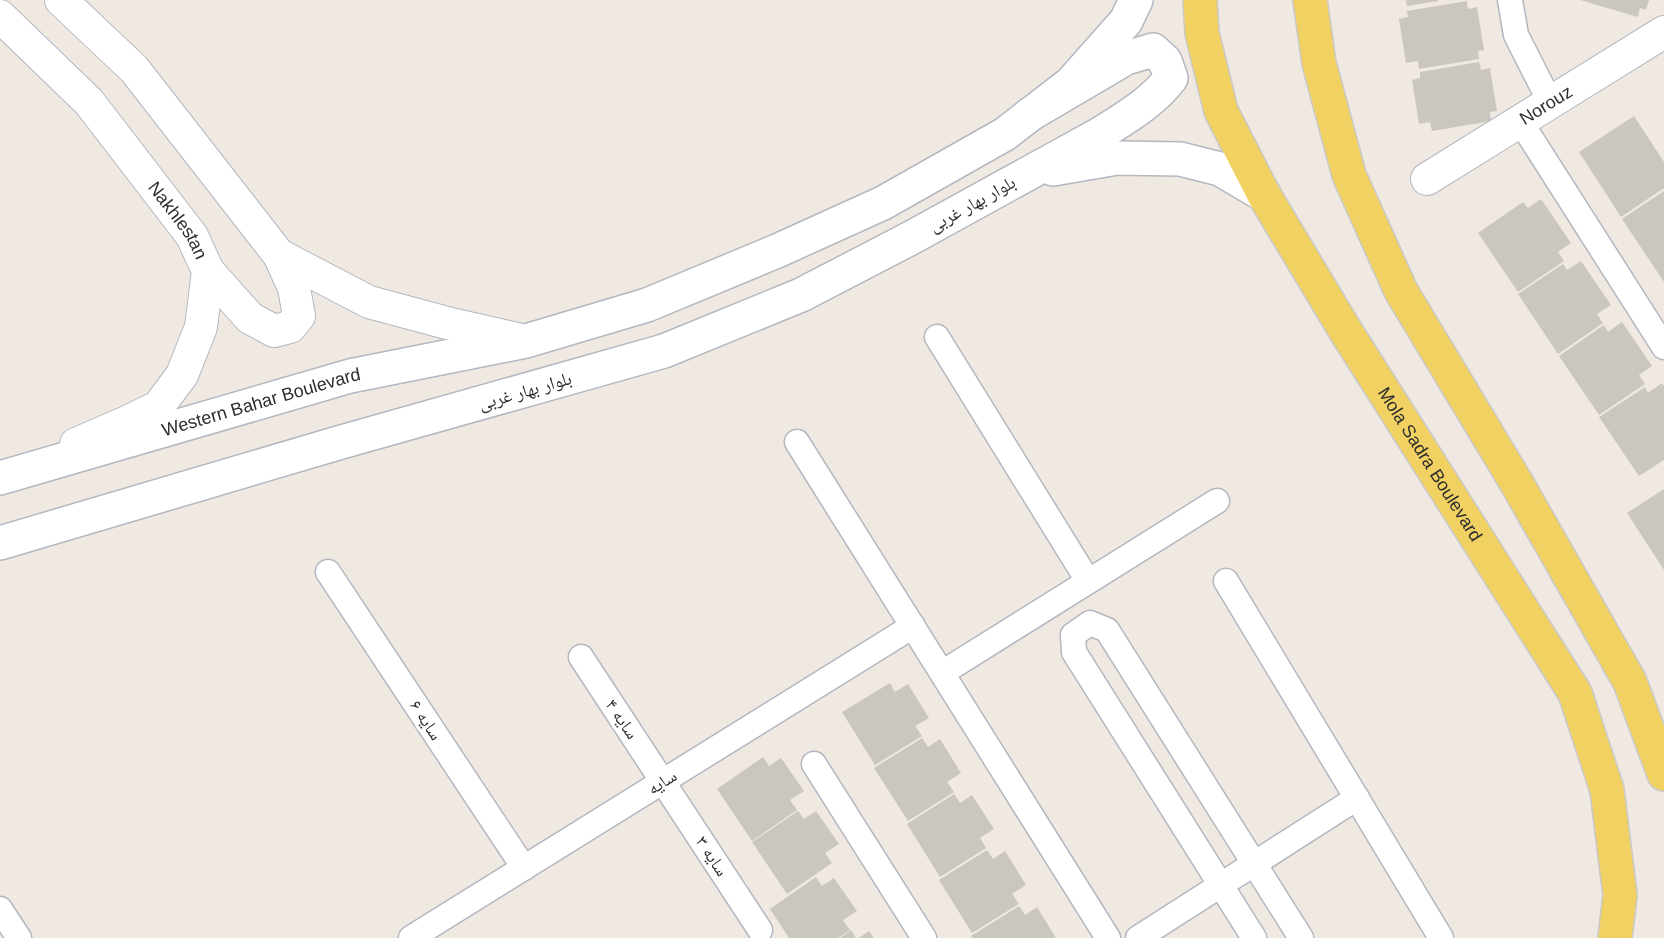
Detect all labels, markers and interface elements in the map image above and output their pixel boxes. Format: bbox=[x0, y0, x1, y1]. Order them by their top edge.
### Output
street label: Norouz bbox=[1516, 81, 1576, 129]
street label: بلوار بهار غربی bbox=[925, 172, 1019, 237]
street label: Nakhlestan bbox=[144, 178, 211, 262]
street label: Western Bahar Boulevard bbox=[159, 364, 362, 440]
street label: بلوار بهار غربی bbox=[476, 368, 574, 415]
street label: Mola Sadra Boulevard bbox=[1374, 384, 1486, 545]
street label: سایه ۴ bbox=[601, 695, 643, 743]
street label: سایه ۶ bbox=[405, 696, 446, 744]
street label: سایه bbox=[644, 765, 680, 799]
street label: سایه ۳ bbox=[691, 832, 732, 880]

